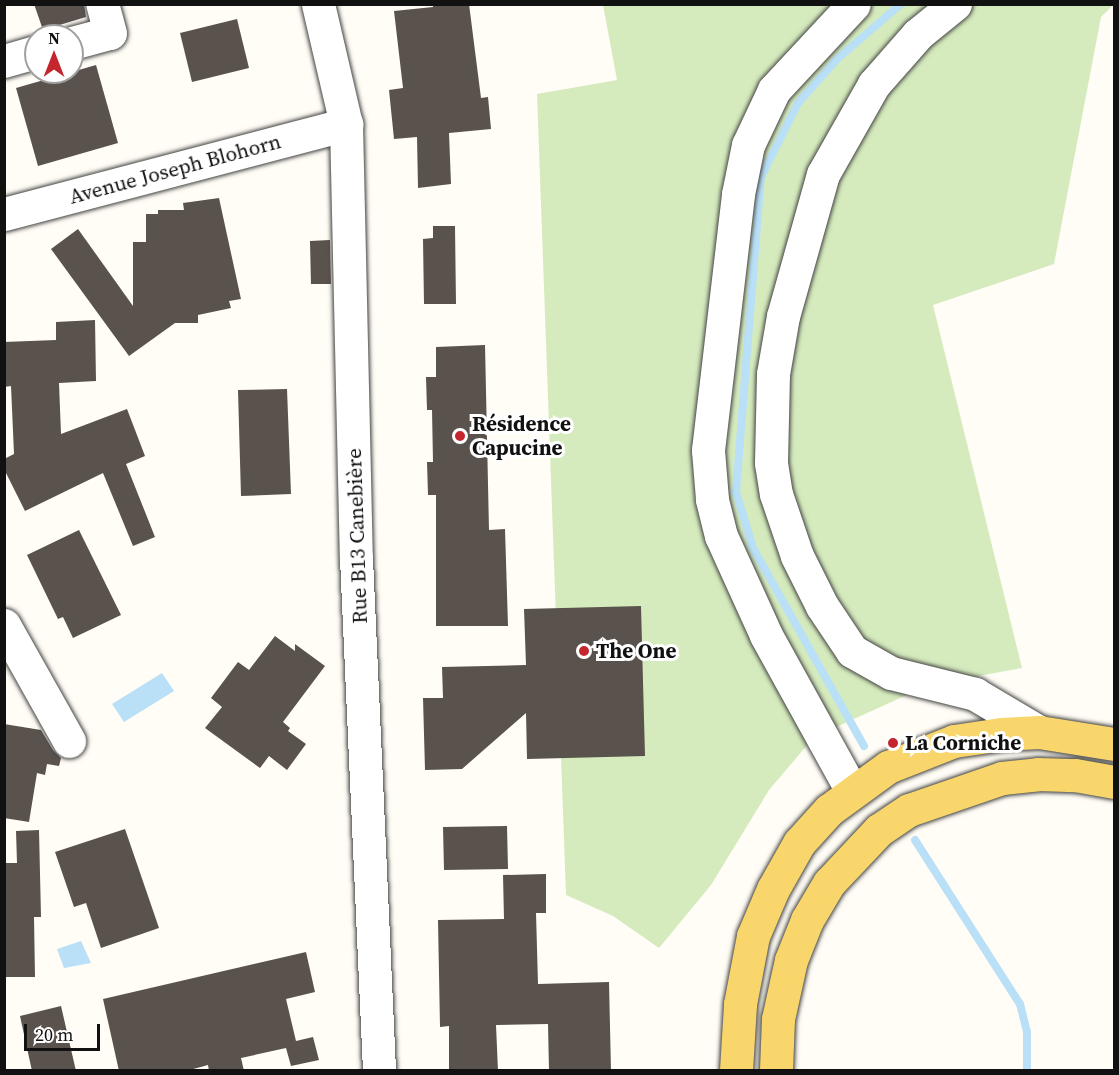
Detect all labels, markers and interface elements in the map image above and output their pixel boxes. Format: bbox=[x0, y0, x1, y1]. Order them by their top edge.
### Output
north arrow bbox=[24, 24, 84, 84]
text: N bbox=[48, 27, 60, 49]
street label: Avenue Joseph Blohorn bbox=[66, 129, 284, 209]
place label: Résidence Capucine bbox=[472, 411, 571, 461]
marker: Résidence Capucine bbox=[453, 429, 467, 443]
street label: Rue B13 Canebière bbox=[341, 448, 373, 624]
place label: The One bbox=[596, 638, 676, 664]
marker: The One bbox=[577, 644, 591, 658]
place label: La Corniche bbox=[905, 730, 1021, 756]
marker: La Corniche bbox=[886, 736, 900, 750]
scale bar bbox=[27, 1012, 104, 1050]
text: 20 m bbox=[35, 1022, 73, 1047]

